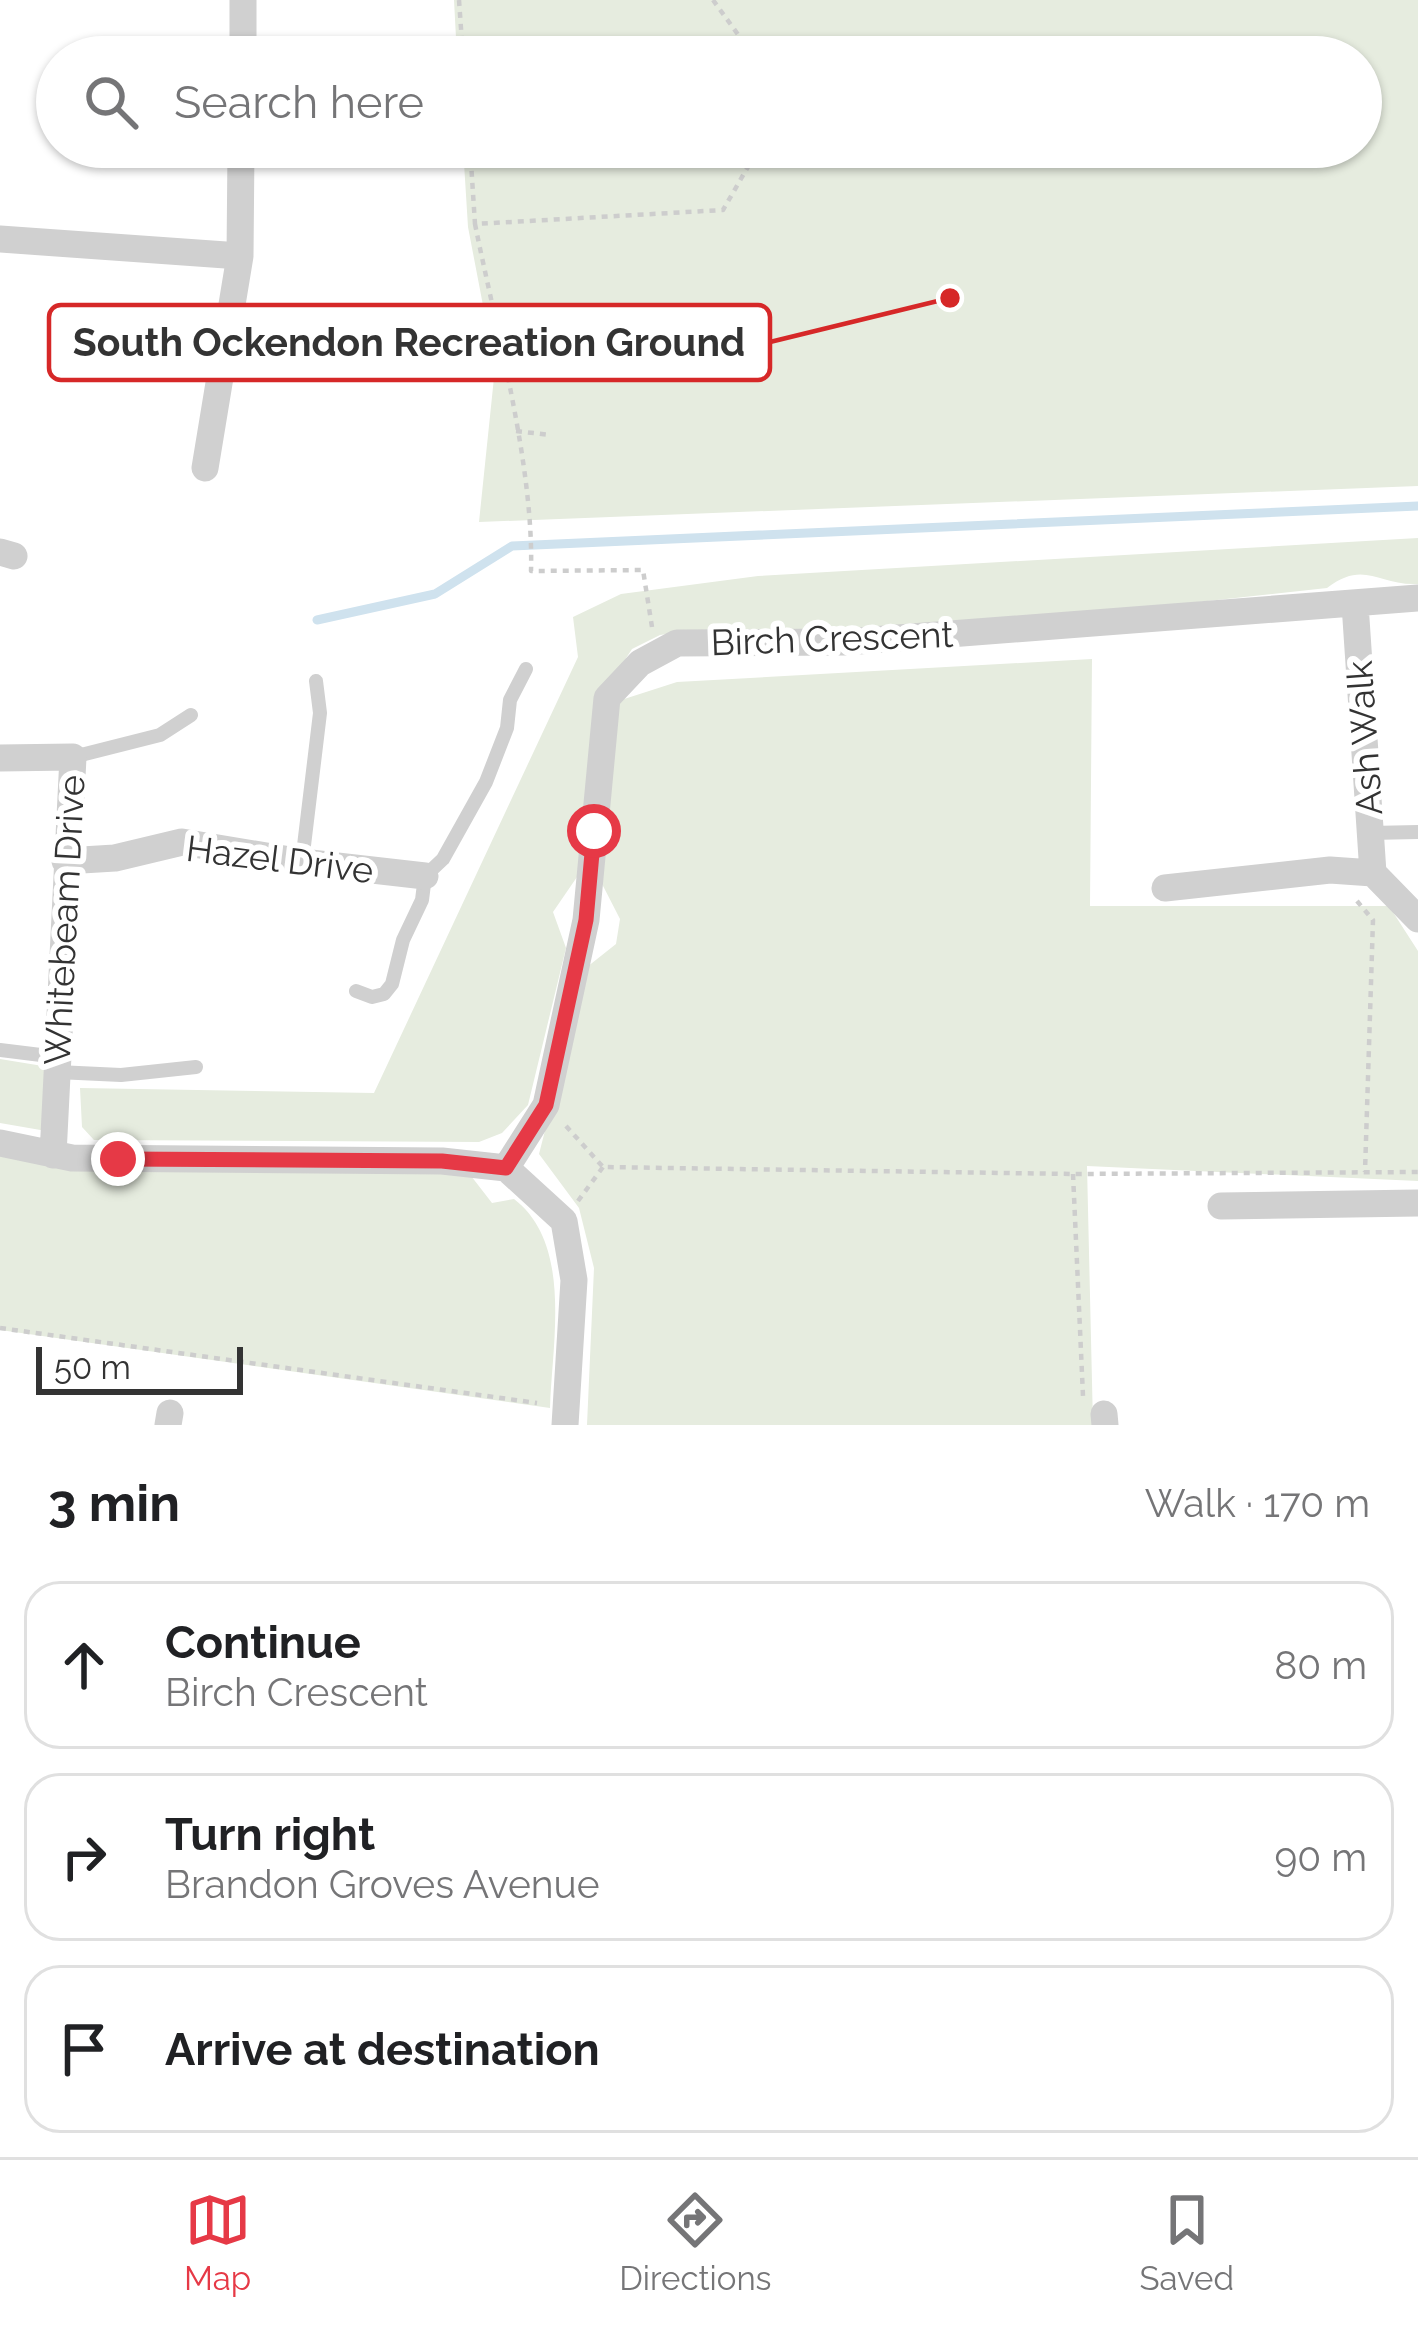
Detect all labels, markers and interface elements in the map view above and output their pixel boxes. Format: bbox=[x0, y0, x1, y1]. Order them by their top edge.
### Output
search box bbox=[36, 36, 1382, 168]
icon: search bbox=[78, 69, 144, 135]
text: Search here bbox=[174, 76, 424, 129]
callout: South Ockendon Recreation Ground bbox=[49, 305, 770, 380]
text: South Ockendon Recreation Ground bbox=[73, 319, 745, 365]
street label: Birch Crescent bbox=[710, 613, 954, 663]
street label: Ash Walk bbox=[1338, 659, 1390, 817]
street label: Whitebeam Drive bbox=[35, 774, 93, 1066]
route start bbox=[567, 804, 621, 858]
street label: Hazel Drive bbox=[184, 827, 376, 891]
route end bbox=[91, 1132, 145, 1186]
scale bar bbox=[36, 1341, 243, 1394]
text: 50 m bbox=[54, 1348, 131, 1387]
text: 3 min bbox=[48, 1473, 180, 1533]
text: Walk · 170 m bbox=[1145, 1480, 1370, 1526]
text: Continue bbox=[165, 1616, 361, 1669]
icon: ahead bbox=[51, 1632, 117, 1698]
text: 80 m bbox=[1274, 1642, 1367, 1688]
text: Birch Crescent bbox=[165, 1669, 428, 1715]
text: Turn right bbox=[165, 1808, 375, 1861]
icon: right bbox=[51, 1824, 117, 1890]
text: 90 m bbox=[1274, 1834, 1367, 1880]
text: Brandon Groves Avenue bbox=[165, 1861, 600, 1907]
icon: arrive bbox=[51, 2016, 117, 2082]
text: Arrive at destination bbox=[165, 2023, 600, 2076]
tab: Map bbox=[184, 2187, 251, 2298]
tab: Directions bbox=[619, 2187, 772, 2298]
tab: Saved bbox=[1140, 2187, 1234, 2298]

